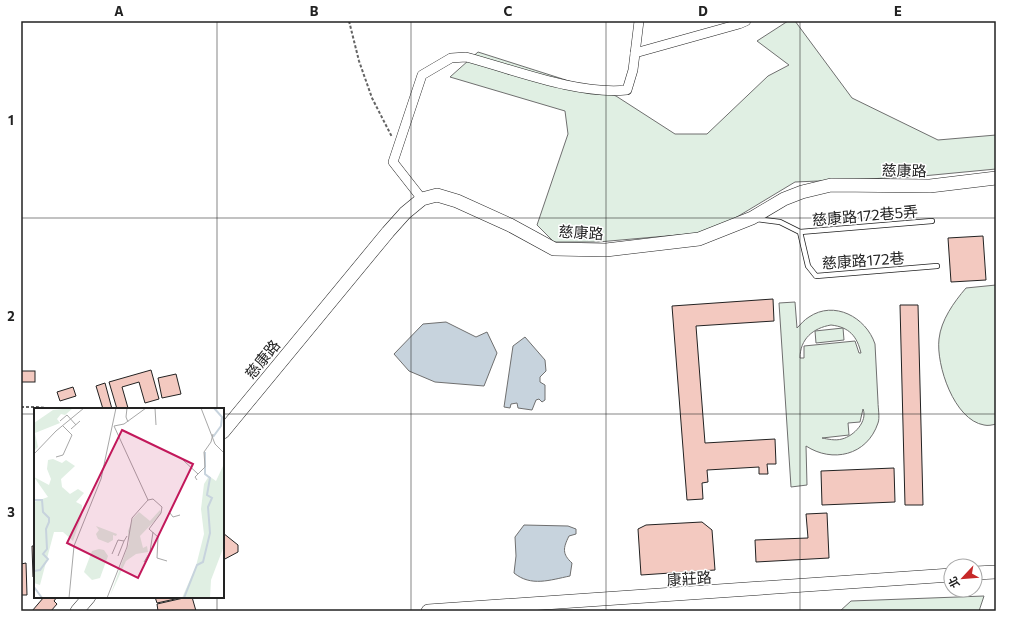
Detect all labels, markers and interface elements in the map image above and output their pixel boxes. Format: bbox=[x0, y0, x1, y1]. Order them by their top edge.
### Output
text: A bbox=[114, 3, 124, 19]
text: B bbox=[310, 3, 319, 19]
text: C bbox=[504, 3, 513, 19]
text: D bbox=[698, 3, 708, 19]
text: E bbox=[894, 3, 902, 19]
text: 1 bbox=[8, 112, 14, 128]
street label: 慈康路 bbox=[881, 161, 927, 179]
street label: 慈康路172巷5弄 bbox=[811, 201, 919, 229]
street label: 慈康路 bbox=[558, 222, 604, 242]
street label: 慈康路172巷 bbox=[821, 248, 905, 272]
text: 2 bbox=[7, 308, 15, 324]
street label: 慈康路 bbox=[241, 336, 283, 382]
inset map bbox=[34, 408, 224, 598]
text: 3 bbox=[7, 504, 15, 520]
north arrow bbox=[943, 558, 983, 598]
street label: 康莊路 bbox=[666, 567, 712, 589]
text: 北 bbox=[945, 575, 962, 590]

